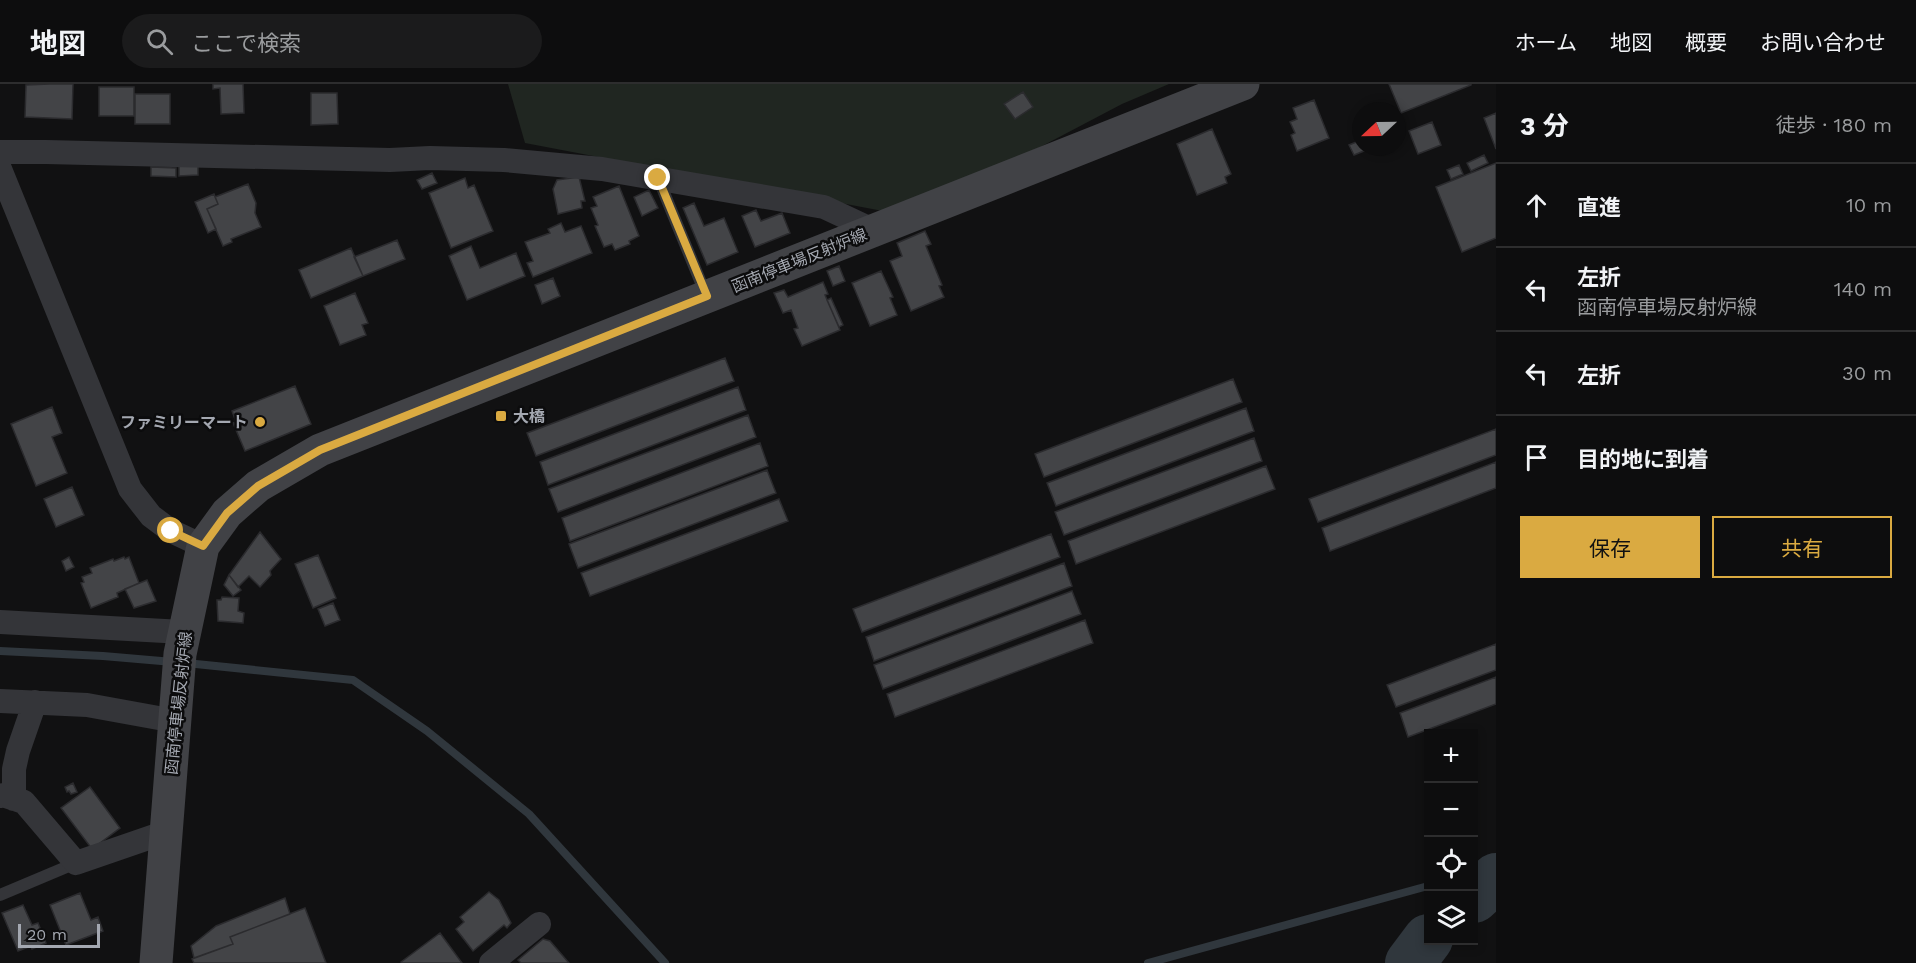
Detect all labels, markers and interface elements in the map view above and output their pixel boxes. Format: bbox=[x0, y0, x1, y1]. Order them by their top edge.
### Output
search box bbox=[122, 14, 542, 68]
icon: search bbox=[143, 25, 176, 58]
text: 地図 bbox=[30, 27, 86, 60]
text: ホーム bbox=[1515, 30, 1577, 55]
text: 地図 bbox=[1610, 30, 1652, 55]
text: 概要 bbox=[1685, 30, 1727, 55]
text: お問い合わせ bbox=[1760, 30, 1886, 55]
text: ここで検索 bbox=[191, 31, 301, 56]
north arrow bbox=[1352, 102, 1406, 156]
text: 3 分 bbox=[1520, 111, 1569, 141]
text: 徒歩 · 180 m bbox=[1776, 113, 1892, 137]
route end bbox=[644, 164, 670, 190]
icon: ahead bbox=[1520, 189, 1553, 222]
text: 10 m bbox=[1846, 193, 1892, 217]
text: 直進 bbox=[1577, 195, 1621, 220]
street label: 函南停車場反射炉線 bbox=[729, 225, 870, 296]
text: 左折 bbox=[1577, 265, 1621, 290]
icon: left bbox=[1520, 273, 1553, 306]
text: 140 m bbox=[1834, 277, 1892, 301]
text: 函南停車場反射炉線 bbox=[1577, 295, 1757, 319]
icon: left bbox=[1520, 357, 1553, 390]
text: 30 m bbox=[1842, 361, 1892, 385]
text: 左折 bbox=[1577, 363, 1621, 388]
place label: 大橋 bbox=[513, 407, 545, 426]
marker: 大橋 bbox=[494, 409, 508, 423]
place label: ファミリーマート bbox=[120, 413, 248, 432]
marker: ファミリーマート bbox=[253, 415, 267, 429]
icon: arrive bbox=[1520, 441, 1553, 474]
text: 目的地に到着 bbox=[1577, 447, 1709, 472]
button: 保存 bbox=[1520, 516, 1700, 578]
button: 共有 bbox=[1712, 516, 1892, 578]
route start bbox=[157, 517, 183, 543]
street label: 函南停車場反射炉線 bbox=[162, 630, 195, 776]
map controls bbox=[1424, 729, 1478, 945]
button: + bbox=[1424, 729, 1478, 783]
button: − bbox=[1424, 783, 1478, 837]
button: locate bbox=[1424, 837, 1478, 891]
button: layers bbox=[1424, 891, 1478, 945]
scale bar bbox=[18, 921, 100, 948]
text: 20 m bbox=[27, 925, 67, 944]

